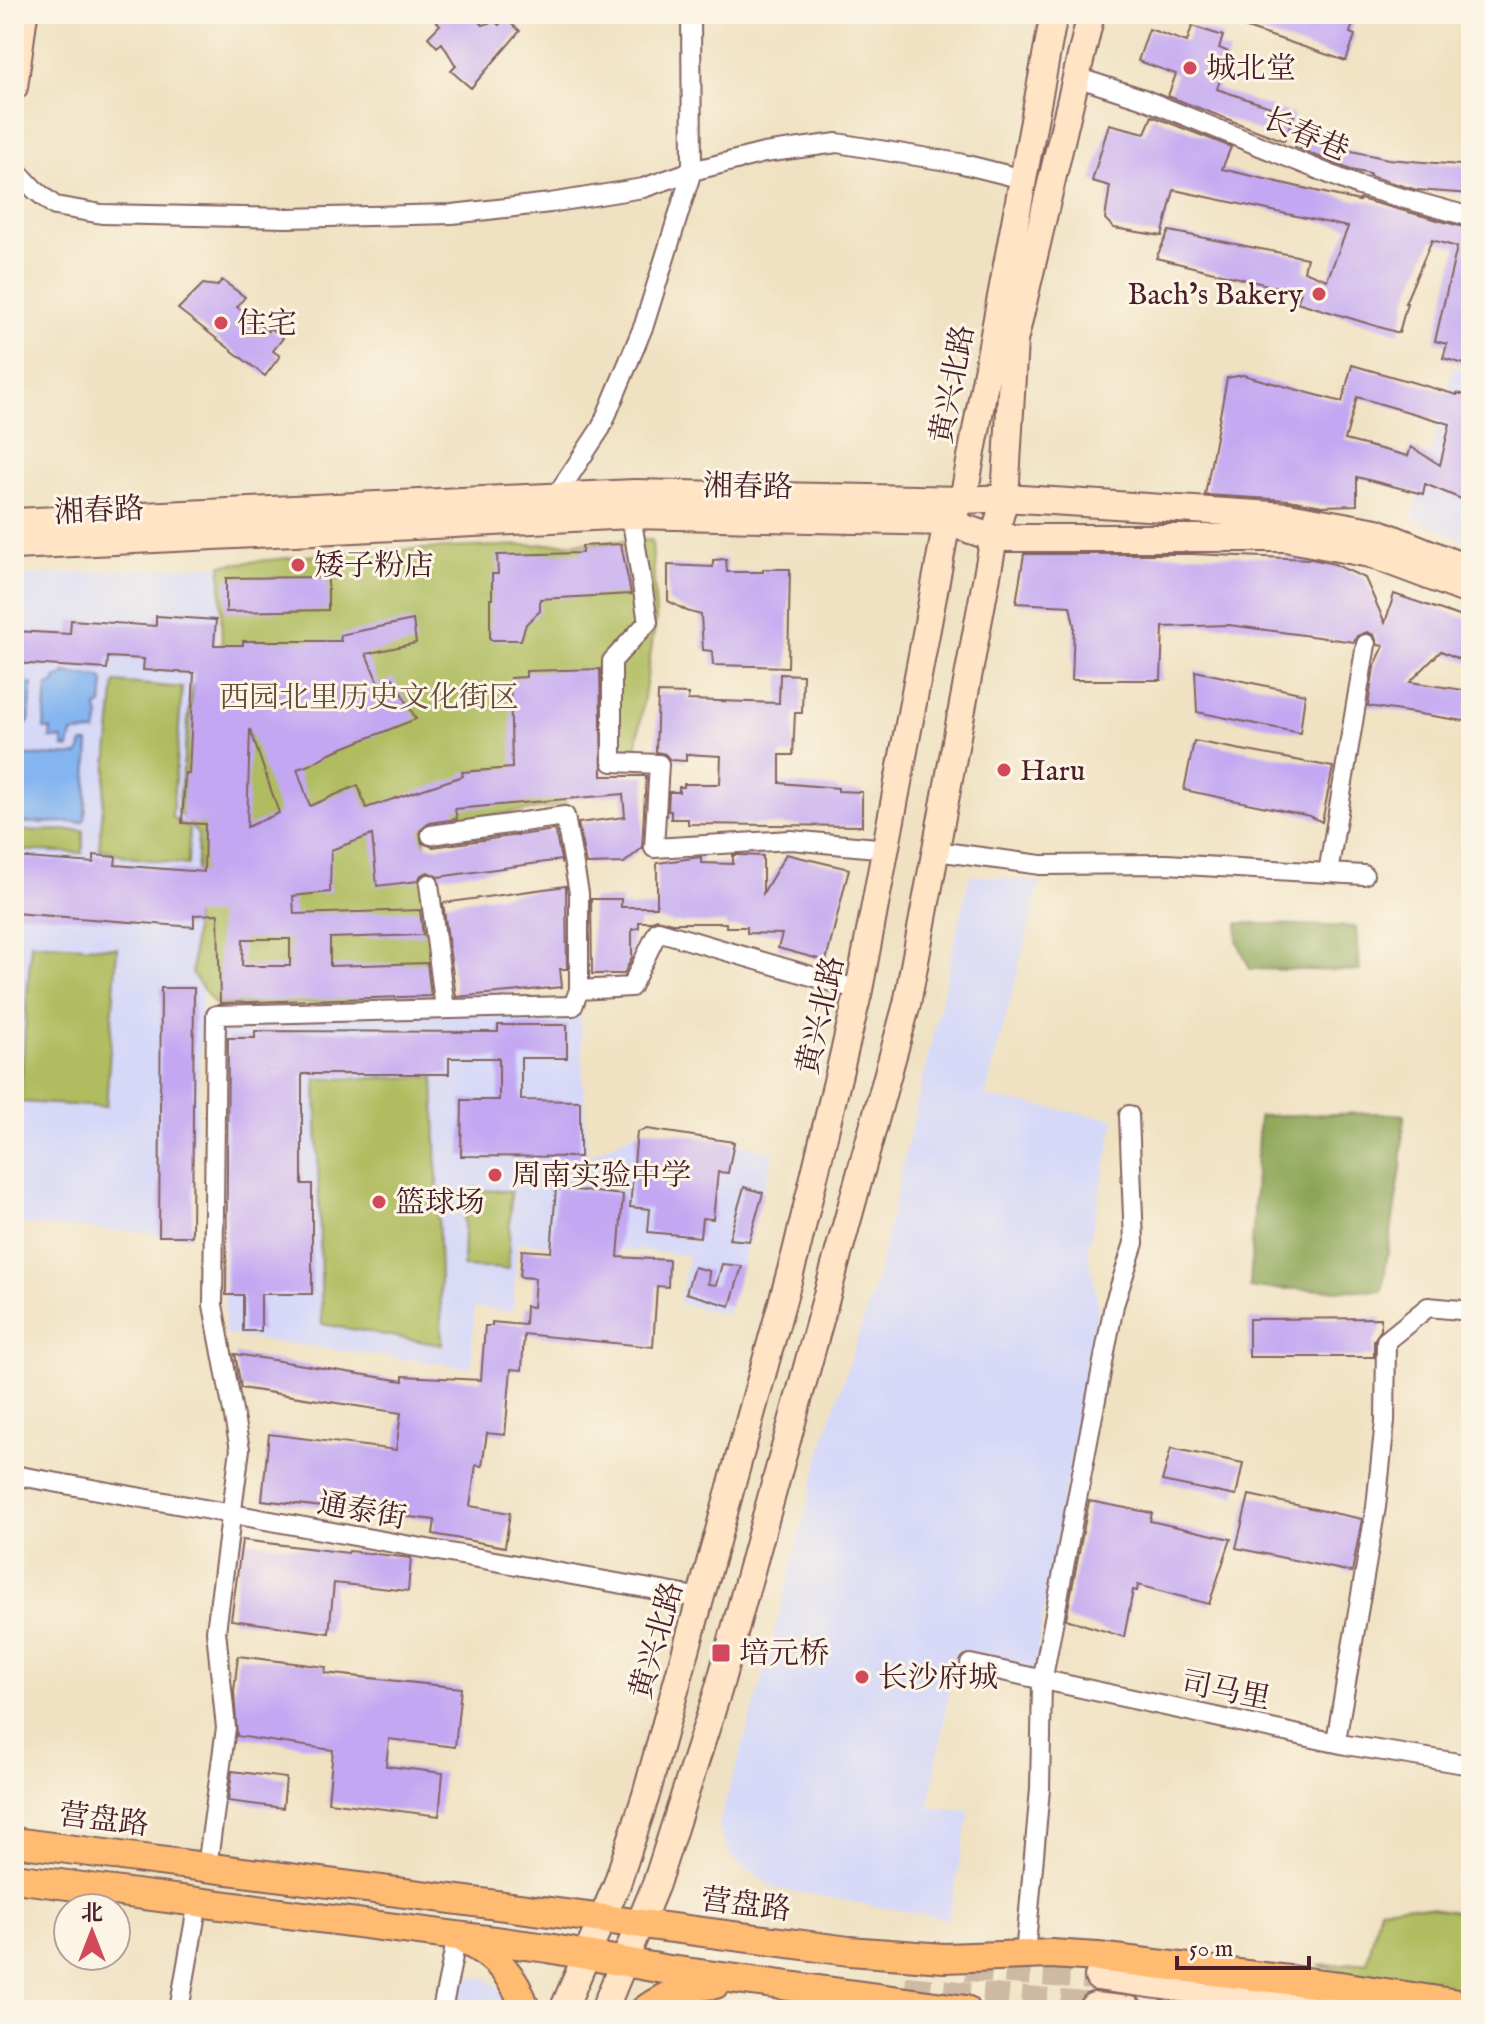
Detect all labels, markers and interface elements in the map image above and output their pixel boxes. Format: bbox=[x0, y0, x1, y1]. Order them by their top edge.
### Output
place label: 城北堂 bbox=[1206, 51, 1296, 89]
marker: 城北堂 bbox=[1181, 59, 1199, 77]
street label: 长春巷 bbox=[1256, 101, 1354, 171]
place label: Bach’s Bakery bbox=[1128, 277, 1303, 315]
marker: Bach’s Bakery bbox=[1310, 285, 1328, 303]
place label: 住宅 bbox=[237, 306, 297, 344]
marker: 住宅 bbox=[212, 314, 230, 332]
street label: 黄兴北路 bbox=[924, 322, 984, 447]
street label: 湘春路 bbox=[703, 468, 793, 508]
street label: 湘春路 bbox=[53, 491, 145, 533]
place label: 矮子粉店 bbox=[314, 548, 434, 586]
marker: 矮子粉店 bbox=[289, 556, 307, 574]
park label: 西园北里历史文化街区 bbox=[219, 680, 519, 718]
place label: Haru bbox=[1020, 753, 1085, 791]
marker: Haru bbox=[995, 761, 1013, 779]
street label: 黄兴北路 bbox=[790, 953, 854, 1078]
place label: 周南实验中学 bbox=[511, 1158, 691, 1196]
marker: 周南实验中学 bbox=[486, 1166, 504, 1184]
place label: 篮球场 bbox=[395, 1185, 485, 1223]
marker: 篮球场 bbox=[370, 1193, 388, 1211]
street label: 通泰街 bbox=[314, 1485, 409, 1538]
street label: 黄兴北路 bbox=[623, 1578, 693, 1703]
place label: 培元桥 bbox=[739, 1636, 829, 1674]
marker: 培元桥 bbox=[710, 1642, 732, 1664]
place label: 长沙府城 bbox=[878, 1660, 998, 1698]
street label: 司马里 bbox=[1178, 1665, 1273, 1719]
marker: 长沙府城 bbox=[853, 1668, 871, 1686]
street label: 营盘路 bbox=[57, 1797, 151, 1845]
street label: 营盘路 bbox=[699, 1882, 793, 1930]
north arrow bbox=[52, 1892, 132, 1972]
text: 北 bbox=[81, 1900, 103, 1928]
scale bar bbox=[1177, 1920, 1309, 1970]
text: 50 m bbox=[1189, 1934, 1233, 1965]

